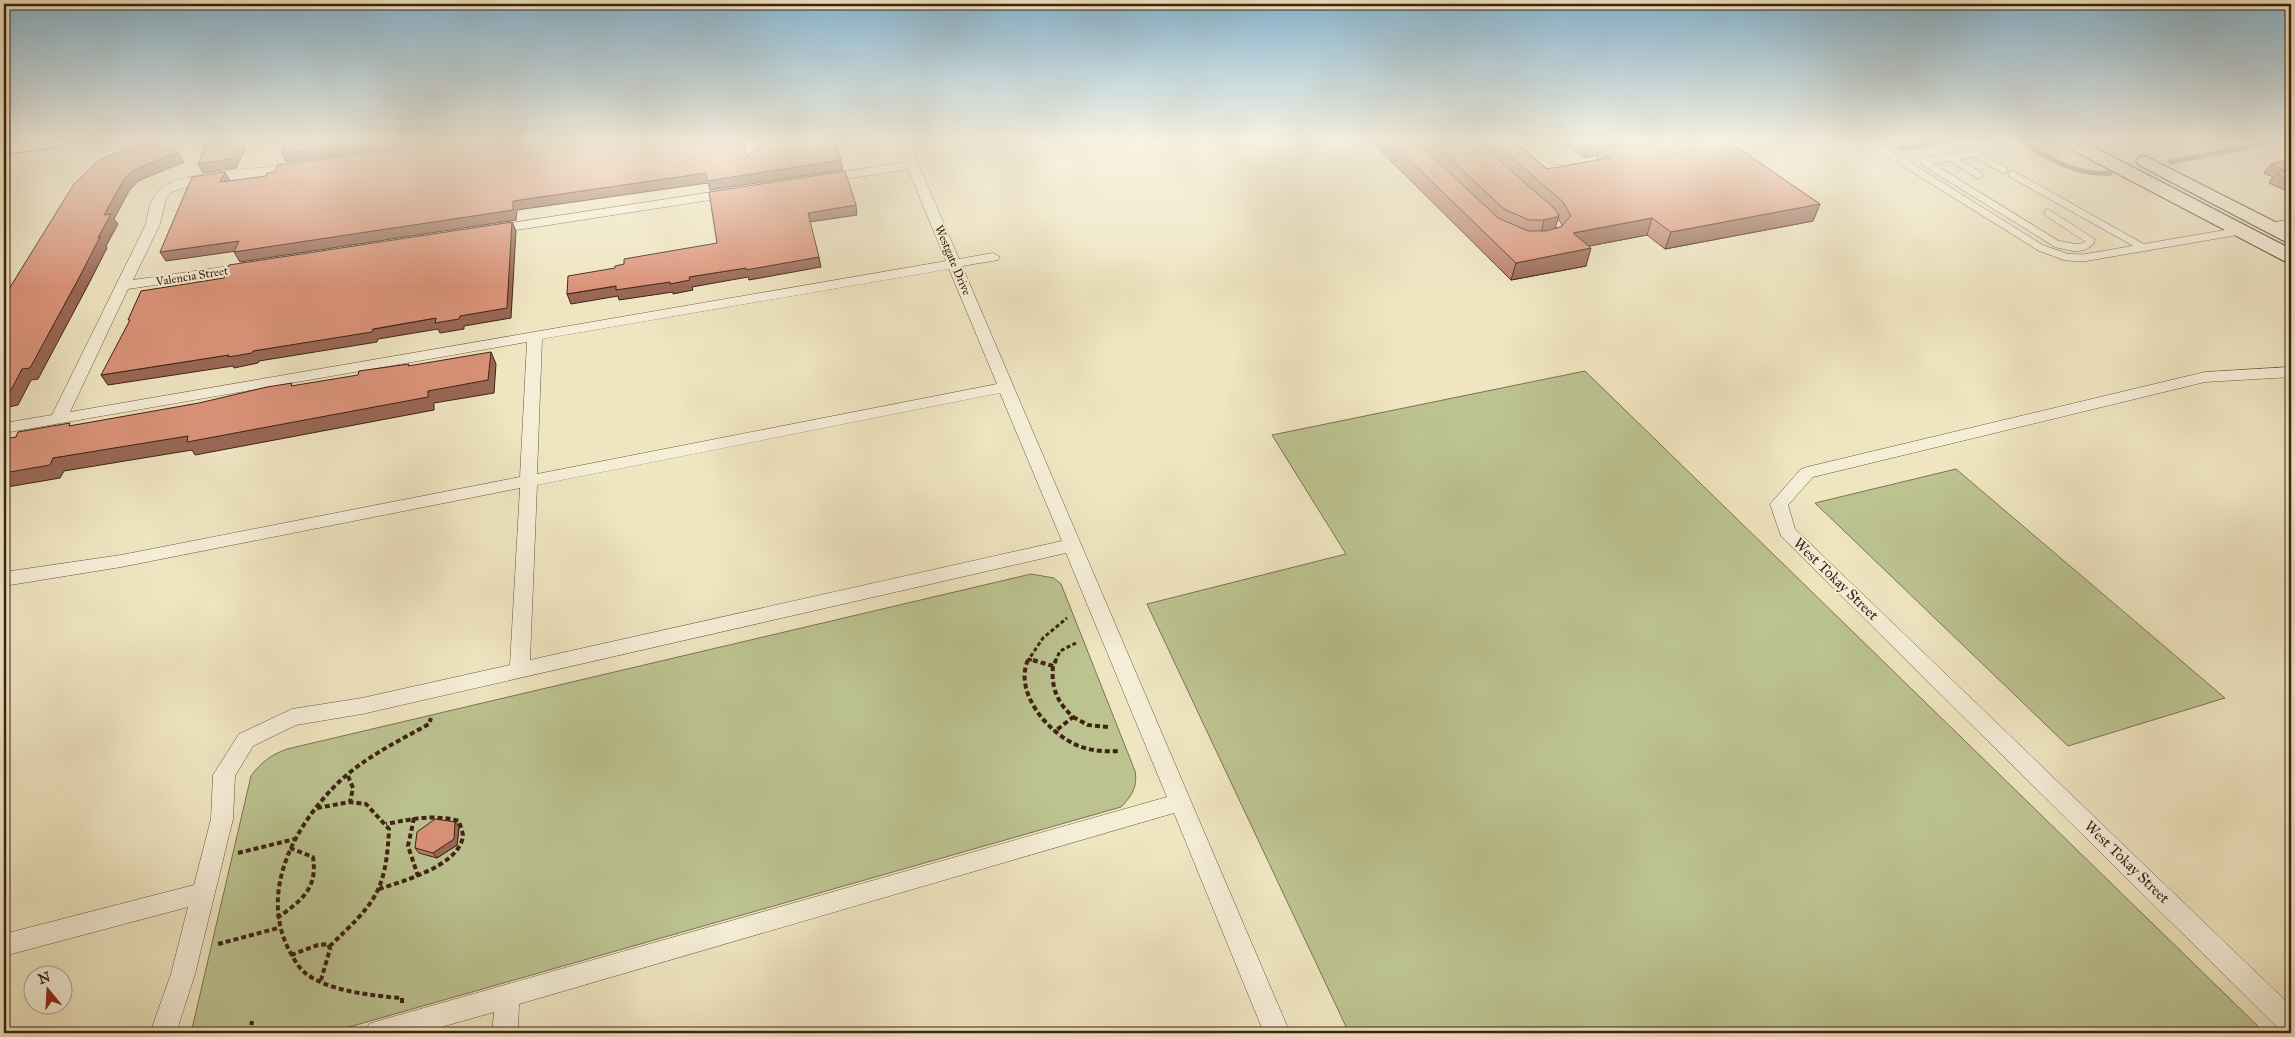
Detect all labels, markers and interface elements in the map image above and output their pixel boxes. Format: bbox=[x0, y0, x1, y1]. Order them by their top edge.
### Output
street label: Westgate Drive bbox=[931, 223, 974, 298]
street label: Valencia Street bbox=[154, 263, 230, 289]
street label: West Tokay Street bbox=[1790, 534, 1883, 625]
street label: West Tokay Street bbox=[2081, 817, 2174, 908]
north arrow bbox=[22, 964, 72, 1014]
text: N bbox=[36, 968, 53, 988]

